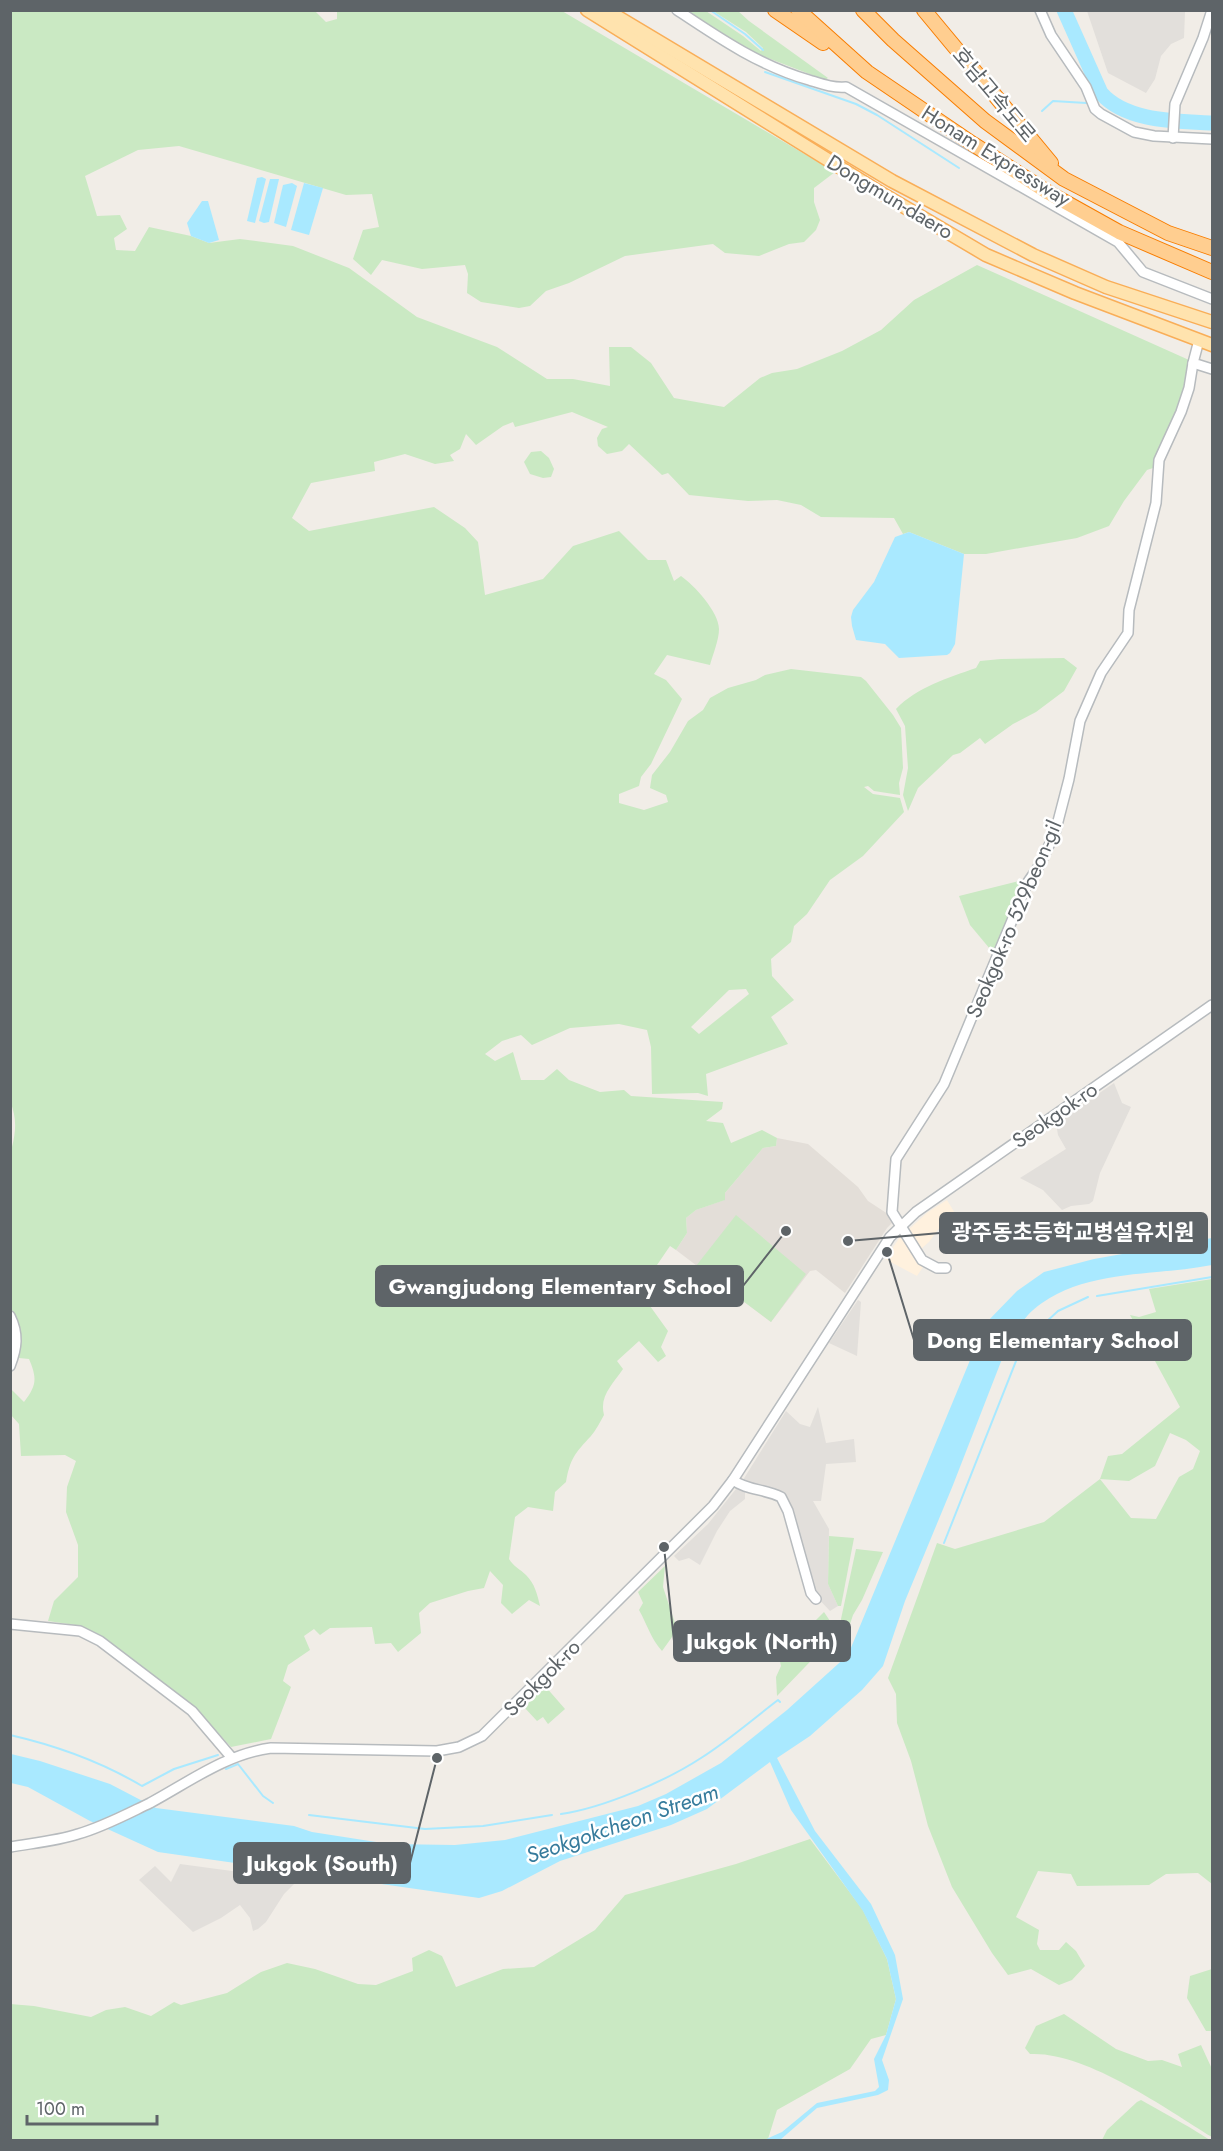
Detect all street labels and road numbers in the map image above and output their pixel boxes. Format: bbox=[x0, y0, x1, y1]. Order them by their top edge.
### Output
street label: 호남고속도로 bbox=[945, 41, 1043, 149]
street label: Honam Expressway bbox=[916, 98, 1077, 214]
street label: Dongmun-daero bbox=[821, 147, 959, 247]
street label: Seokgok-ro 529beon-gil bbox=[959, 815, 1069, 1023]
street label: Seokgok-ro bbox=[1006, 1075, 1104, 1155]
street label: Seokgok-ro bbox=[497, 1633, 587, 1723]

